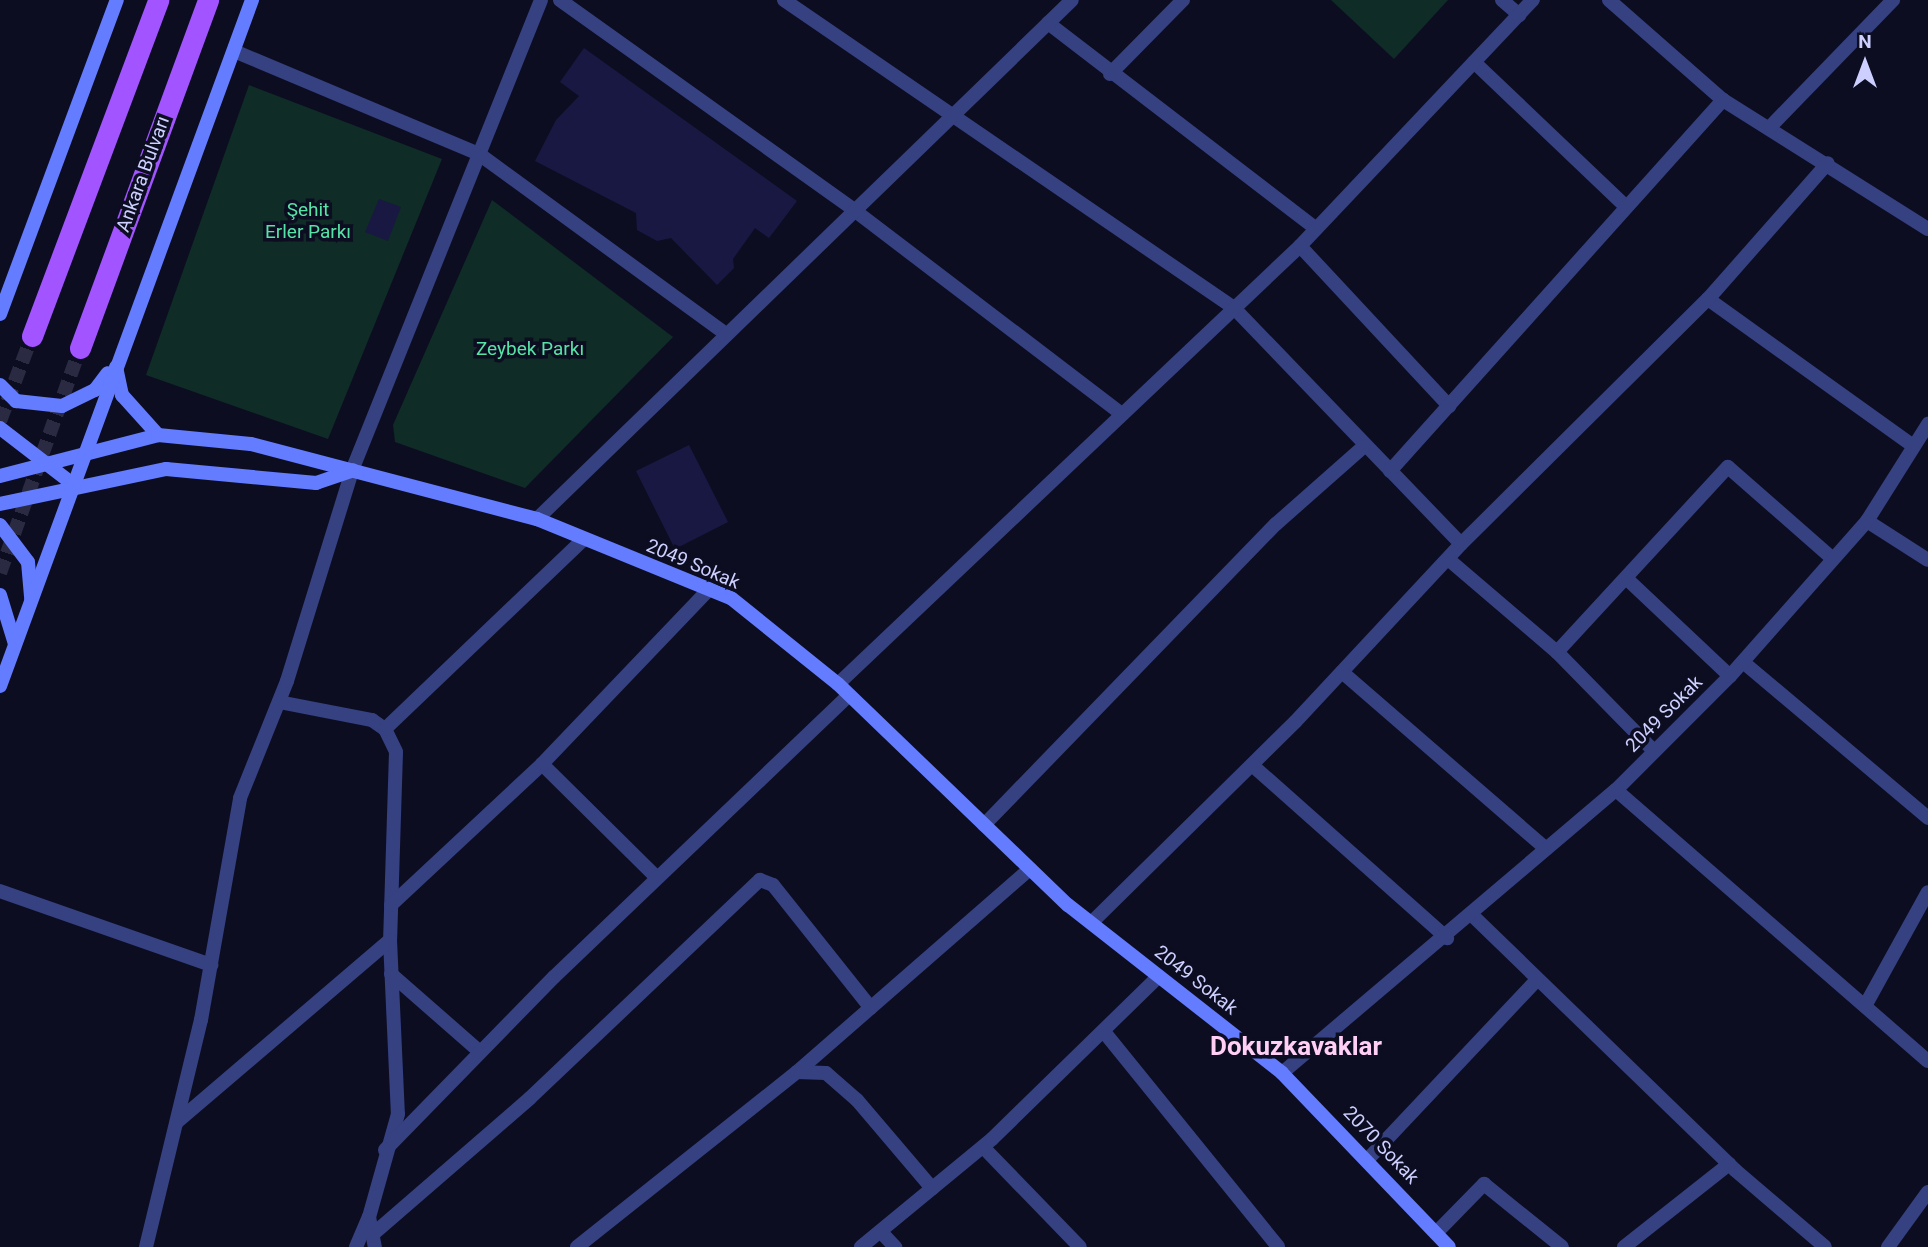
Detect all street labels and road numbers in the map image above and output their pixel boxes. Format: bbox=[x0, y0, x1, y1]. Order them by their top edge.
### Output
street label: Ankara Bulvarı bbox=[112, 113, 174, 235]
street label: 2049 Sokak bbox=[643, 534, 743, 594]
street label: 2049 Sokak bbox=[1621, 671, 1707, 757]
street label: 2049 Sokak bbox=[1150, 940, 1242, 1020]
street label: 2070 Sokak bbox=[1338, 1101, 1424, 1189]

